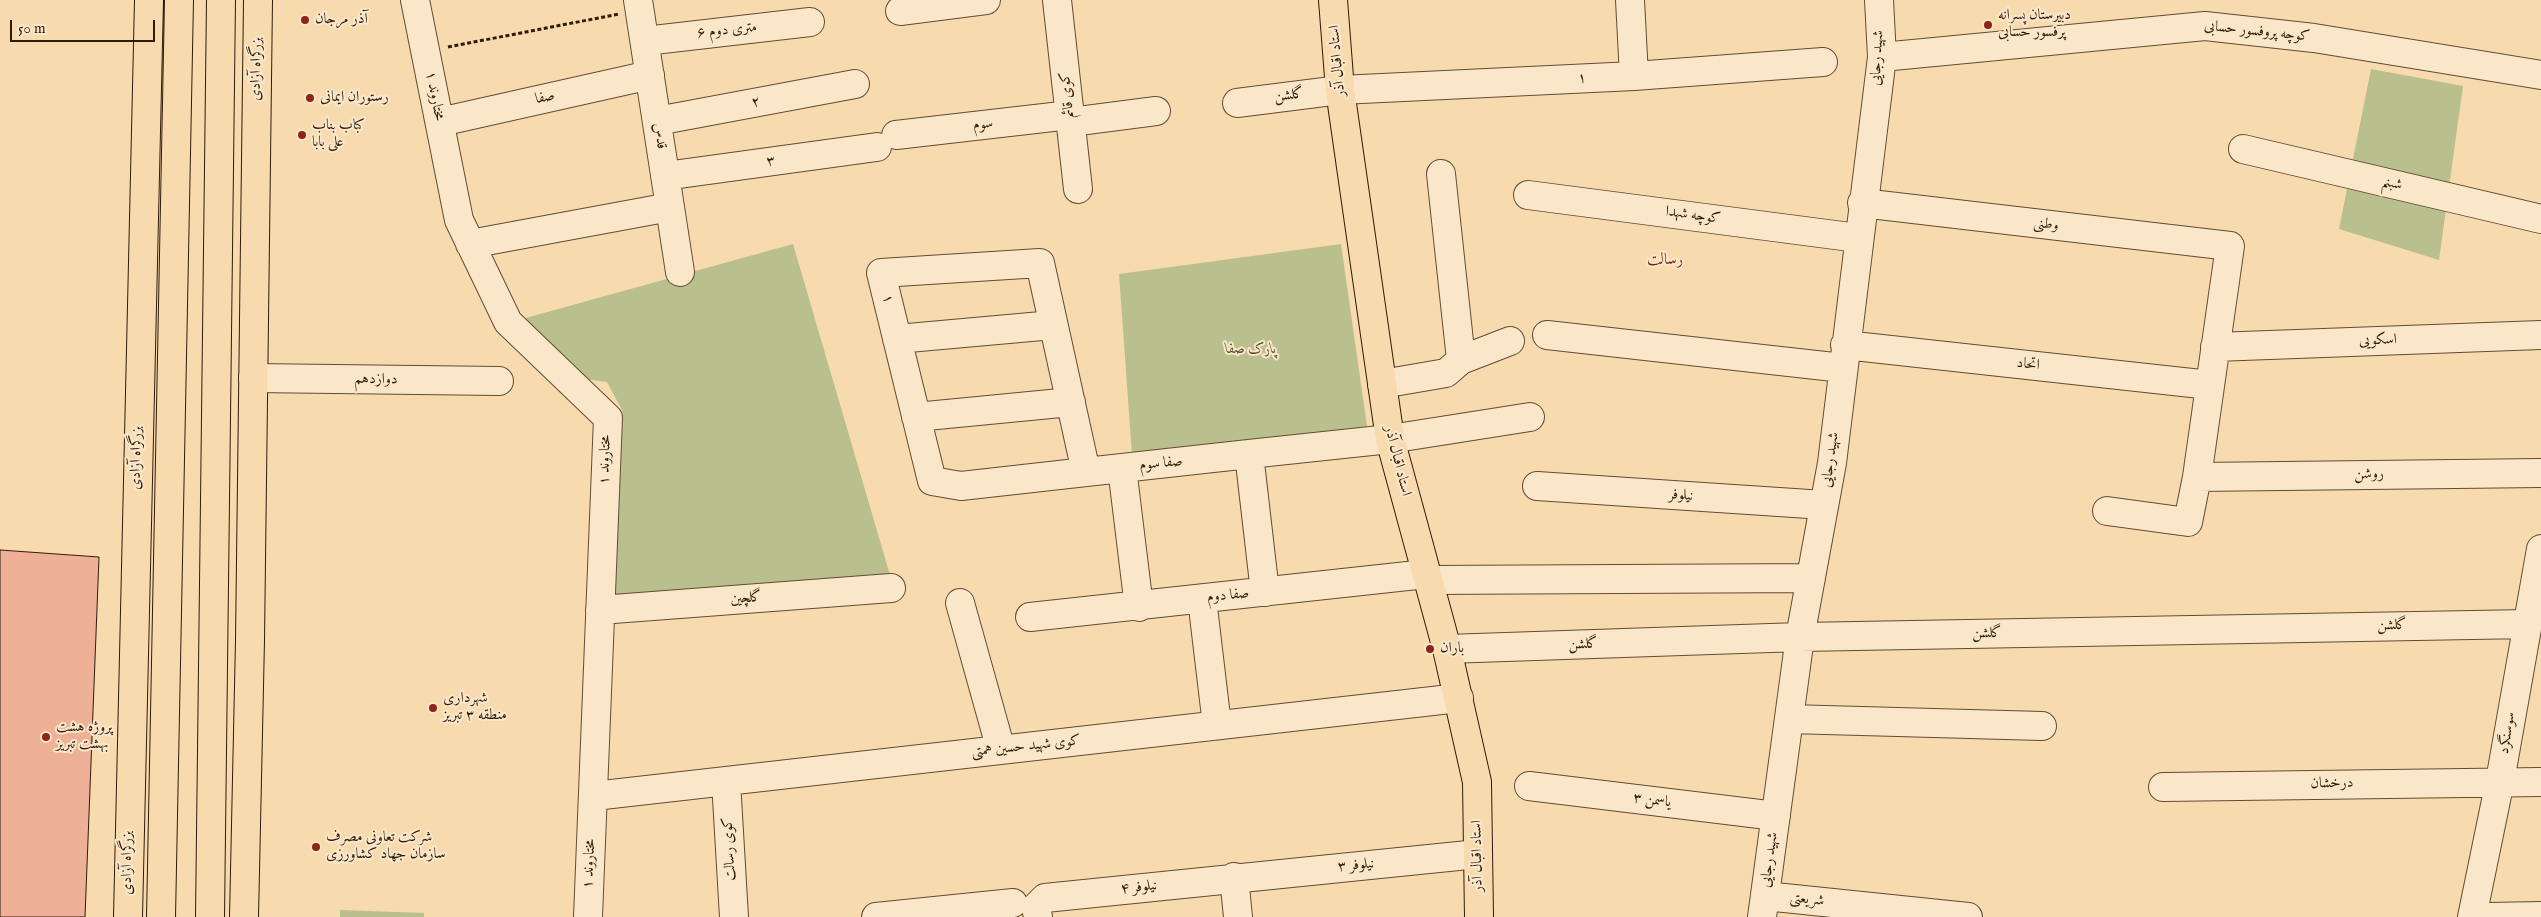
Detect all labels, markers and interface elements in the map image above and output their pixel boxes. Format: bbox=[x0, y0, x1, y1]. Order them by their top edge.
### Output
place label: دبیرستان پسرانه پرفسور حسابی bbox=[1998, 7, 2071, 42]
scale bar bbox=[12, 10, 158, 42]
place label: آذر مرجان bbox=[315, 11, 368, 29]
marker: آذر مرجان bbox=[299, 14, 311, 26]
street label: کوچه پروفسور حسابی bbox=[2203, 17, 2311, 47]
text: 50 m bbox=[18, 19, 46, 38]
street label: ۶ متری دوم bbox=[696, 19, 758, 43]
marker: دبیرستان پسرانه پرفسور حسابی bbox=[1982, 19, 1994, 31]
street label: استاد اقبال آذر bbox=[1326, 24, 1350, 98]
street label: شهید رجایی bbox=[1868, 30, 1888, 86]
street label: بزرگراه آزادی bbox=[247, 37, 267, 101]
street label: مختاروند ۱ bbox=[420, 70, 448, 122]
street label: ۱ bbox=[1577, 70, 1587, 88]
street label: کوی قائم bbox=[1057, 71, 1079, 119]
street label: گلشن bbox=[1273, 85, 1305, 107]
street label: صفا bbox=[533, 87, 557, 109]
place label: رستوران ایمانی bbox=[320, 89, 389, 107]
marker: رستوران ایمانی bbox=[304, 92, 316, 104]
street label: ۲ bbox=[750, 93, 762, 113]
street label: سوم bbox=[972, 115, 994, 135]
place label: کباب بناب علی بابا bbox=[312, 117, 365, 152]
street label: قدس bbox=[648, 122, 670, 150]
marker: کباب بناب علی بابا bbox=[296, 129, 308, 141]
street label: ۳ bbox=[765, 152, 777, 172]
street label: شبنم bbox=[2380, 173, 2404, 195]
street label: کوچه شهدا bbox=[1664, 203, 1722, 229]
street label: وطنی bbox=[2032, 215, 2060, 235]
district label: رسالت bbox=[1647, 251, 1683, 271]
street label: ۱ bbox=[877, 293, 897, 305]
street label: اسکویی bbox=[2359, 331, 2397, 351]
park label: پارک صفا bbox=[1226, 341, 1276, 359]
street label: اتحاد bbox=[2016, 355, 2040, 375]
street label: دوازدهم bbox=[354, 371, 398, 389]
street label: استاد اقبال آذر bbox=[1380, 424, 1414, 498]
street label: بزرگراه آزادی bbox=[127, 426, 147, 490]
street label: شهید رجایی bbox=[1818, 431, 1844, 489]
street label: مختاروند ۱ bbox=[596, 435, 616, 485]
street label: صفا سوم bbox=[1139, 453, 1183, 475]
street label: روشن bbox=[2354, 466, 2384, 484]
street label: نیلوفر bbox=[1668, 486, 1694, 506]
street label: صفا دوم bbox=[1206, 585, 1250, 607]
street label: گلچین bbox=[730, 589, 762, 609]
street label: گلشن bbox=[2377, 617, 2407, 635]
street label: گلشن bbox=[1972, 625, 2002, 643]
street label: گلشن bbox=[1568, 635, 1598, 655]
place label: باران bbox=[1440, 640, 1464, 658]
marker: باران bbox=[1424, 643, 1436, 655]
place label: شهرداری منطقه ۳ تبریز bbox=[443, 690, 507, 725]
marker: شهرداری منطقه ۳ تبریز bbox=[427, 702, 439, 714]
street label: سوسنگرد bbox=[2496, 711, 2520, 755]
place label: پروژه هشت بهشت تبریز bbox=[56, 719, 112, 754]
marker: پروژه هشت بهشت تبریز bbox=[40, 731, 52, 743]
street label: کوی شهید حسین همتی bbox=[970, 732, 1082, 762]
street label: درخشان bbox=[2310, 775, 2354, 793]
street label: یاسمن ۳ bbox=[1632, 790, 1672, 812]
street label: کوی رسالت bbox=[719, 817, 741, 881]
street label: استاد اقبال آذر bbox=[1468, 820, 1488, 892]
place label: شرکت تعاونی مصرف سازمان جهاد کشاورزی bbox=[326, 829, 445, 864]
street label: بزرگراه آزادی bbox=[119, 831, 137, 895]
street label: شهید رجایی bbox=[1757, 831, 1783, 889]
street label: مختاروند ۱ bbox=[580, 839, 600, 889]
marker: شرکت تعاونی مصرف سازمان جهاد کشاورزی bbox=[310, 841, 322, 853]
street label: نیلوفر ۳ bbox=[1337, 855, 1375, 877]
street label: نیلوفر ۴ bbox=[1120, 877, 1158, 899]
street label: شریعتی bbox=[1789, 889, 1825, 911]

